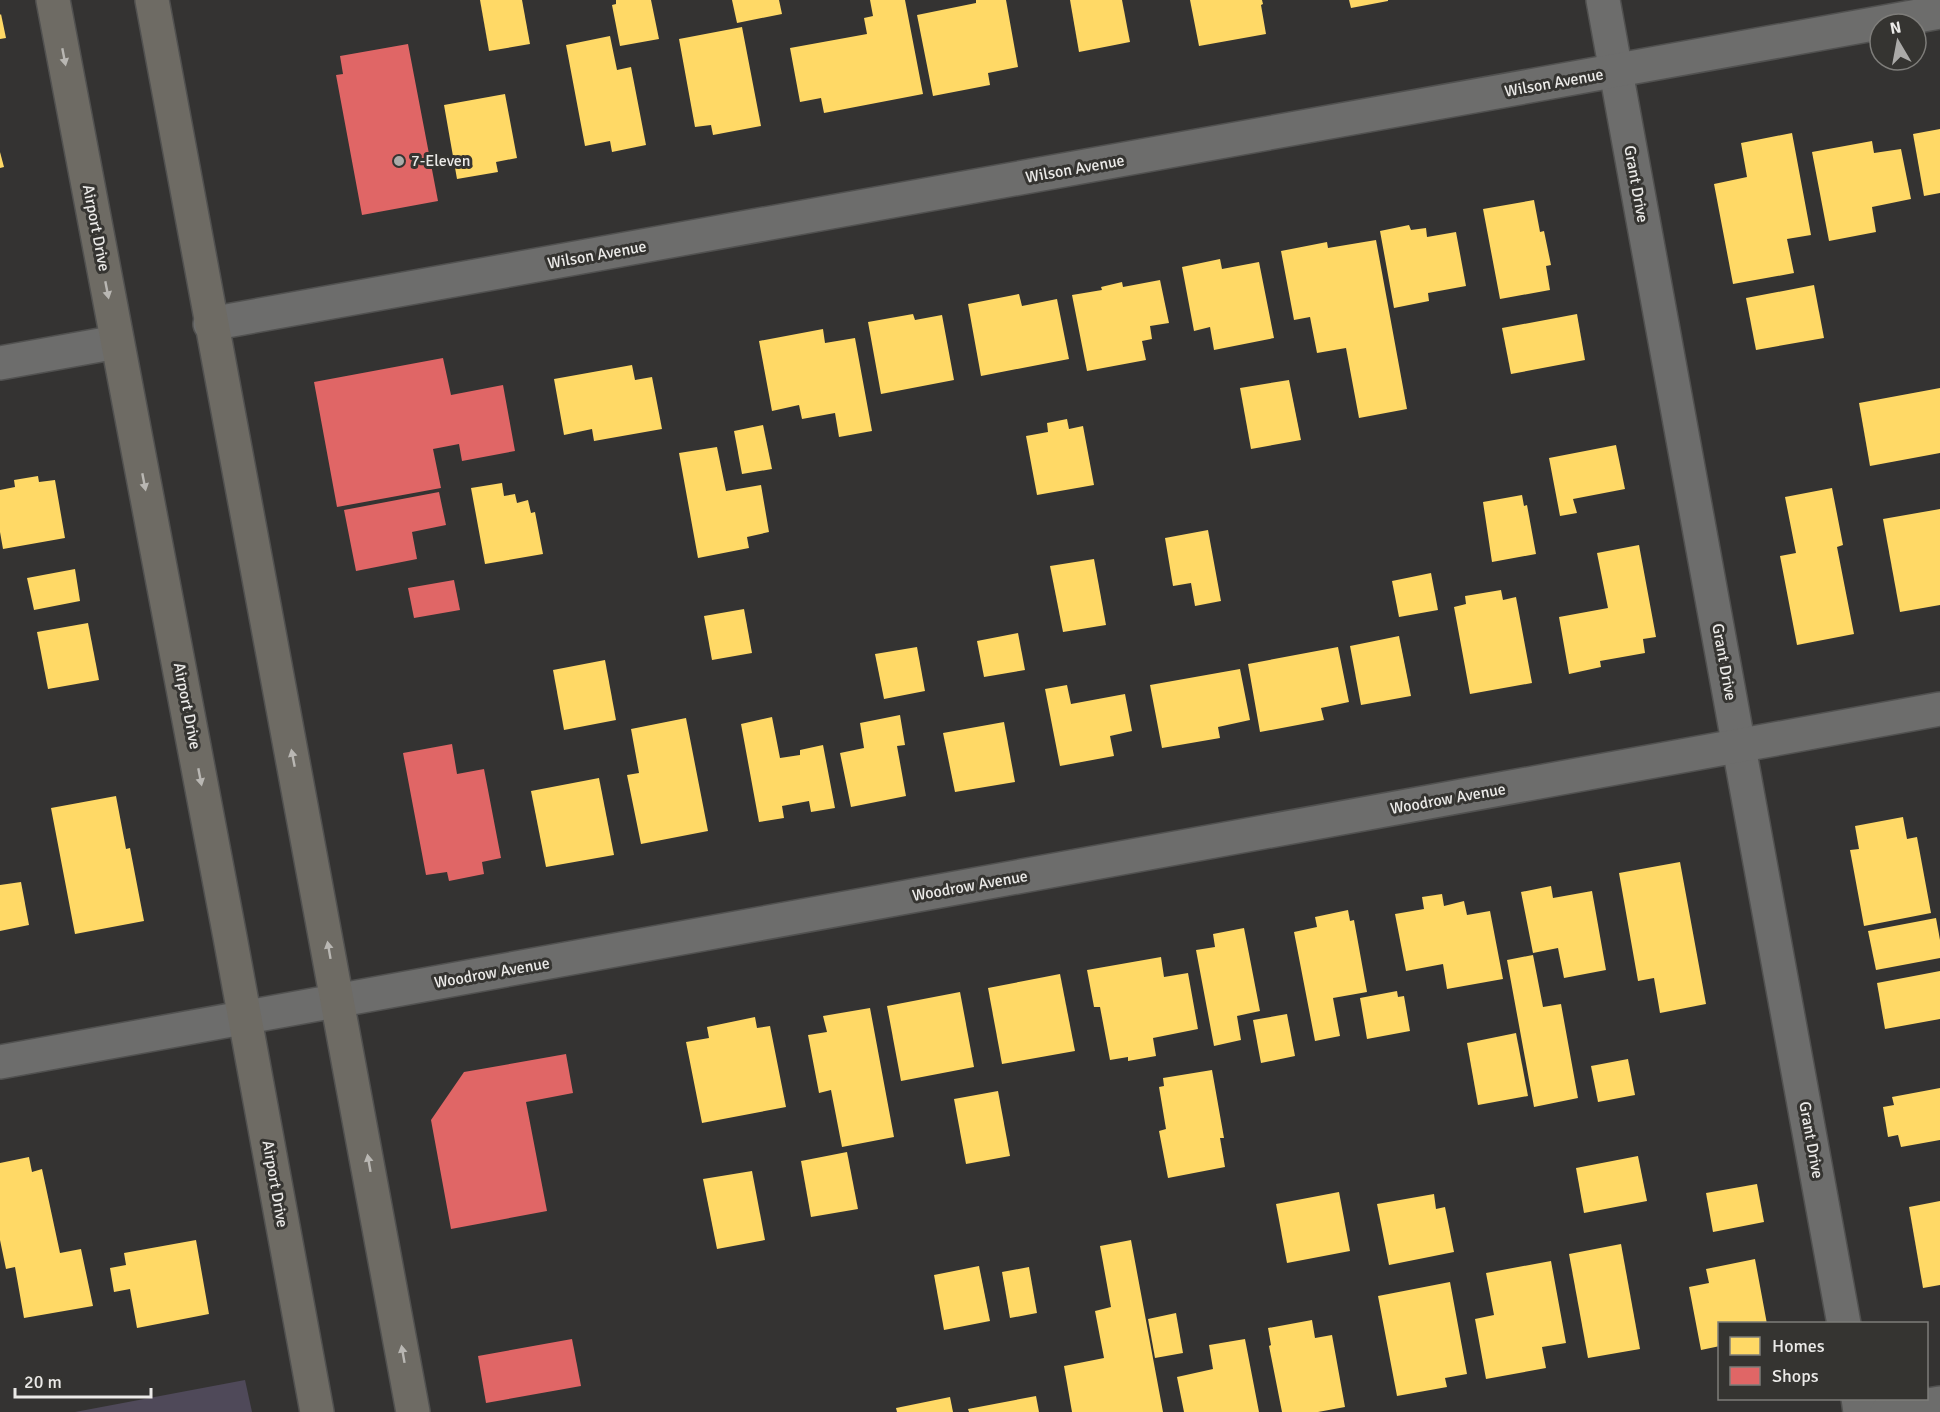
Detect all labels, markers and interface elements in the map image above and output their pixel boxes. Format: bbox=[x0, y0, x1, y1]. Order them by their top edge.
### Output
north arrow bbox=[1868, 12, 1928, 72]
text: N bbox=[1888, 17, 1903, 39]
one-way arrow bbox=[60, 48, 69, 67]
street label: Wilson Avenue bbox=[1503, 64, 1605, 102]
street label: Grant Drive bbox=[1619, 144, 1653, 224]
street label: Wilson Avenue bbox=[1024, 150, 1126, 188]
place label: 7-Eleven bbox=[411, 151, 470, 171]
marker: 7-Eleven bbox=[392, 154, 406, 168]
street label: Airport Drive bbox=[78, 183, 114, 273]
street label: Wilson Avenue bbox=[546, 236, 648, 274]
one-way arrow bbox=[103, 281, 112, 300]
one-way arrow bbox=[140, 473, 149, 492]
street label: Grant Drive bbox=[1707, 622, 1741, 702]
street label: Airport Drive bbox=[169, 661, 205, 751]
one-way arrow bbox=[288, 749, 297, 768]
one-way arrow bbox=[196, 767, 205, 786]
street label: Woodrow Avenue bbox=[1389, 779, 1507, 819]
street label: Woodrow Avenue bbox=[911, 866, 1029, 906]
one-way arrow bbox=[324, 940, 333, 959]
street label: Woodrow Avenue bbox=[433, 953, 551, 993]
street label: Grant Drive bbox=[1794, 1100, 1828, 1180]
street label: Airport Drive bbox=[258, 1139, 292, 1229]
one-way arrow bbox=[364, 1153, 373, 1172]
legend bbox=[1718, 1322, 1928, 1400]
text: Homes bbox=[1772, 1335, 1825, 1357]
one-way arrow bbox=[398, 1345, 407, 1364]
scale bar bbox=[15, 1361, 152, 1399]
text: Shops bbox=[1772, 1365, 1819, 1387]
text: 20 m bbox=[24, 1371, 62, 1393]

